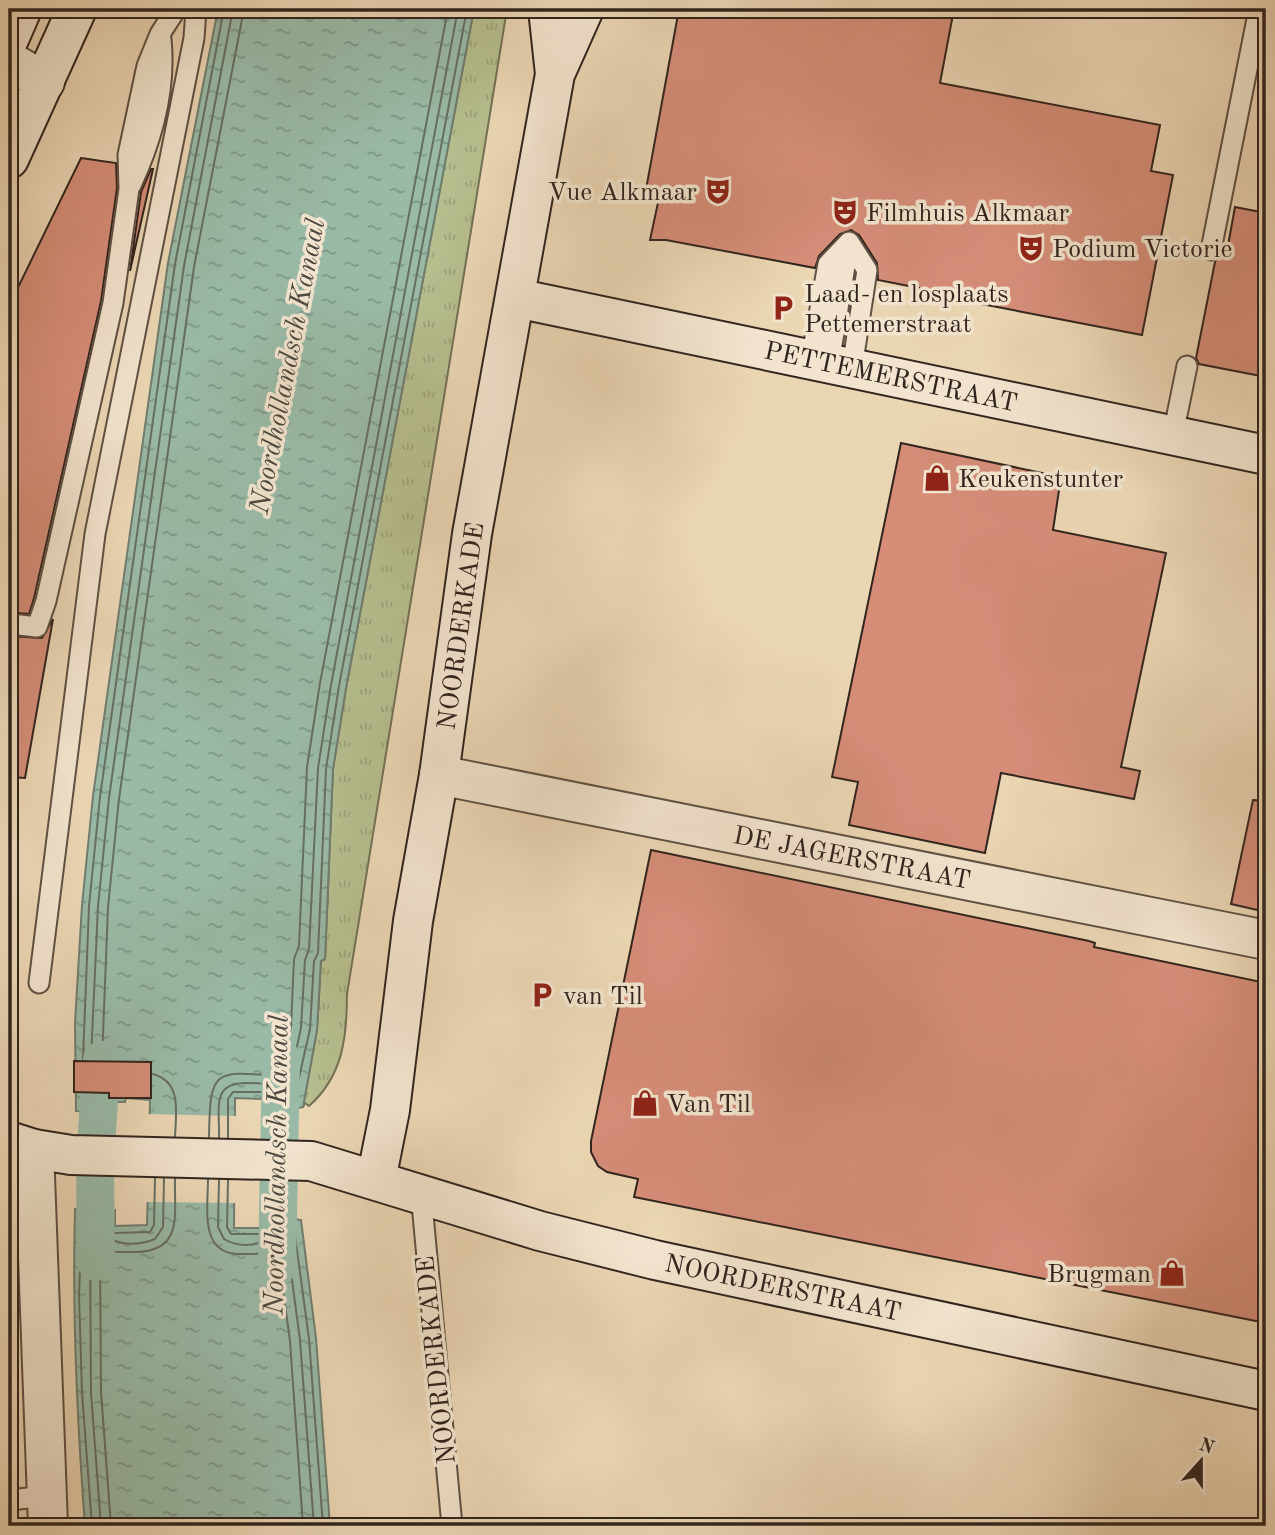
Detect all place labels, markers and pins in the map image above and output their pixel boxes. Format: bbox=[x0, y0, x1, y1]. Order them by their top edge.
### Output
theatre icon: Vue Alkmaar bbox=[703, 176, 733, 206]
place label: Vue Alkmaar bbox=[548, 180, 697, 206]
theatre icon: Filmhuis Alkmaar bbox=[830, 197, 860, 227]
place label: Filmhuis Alkmaar bbox=[866, 201, 1070, 227]
theatre icon: Podium Victorie bbox=[1016, 233, 1046, 263]
place label: Podium Victorie bbox=[1052, 237, 1233, 263]
place label: Laad- en losplaats Pettemerstraat bbox=[804, 282, 1009, 338]
parking icon: Laad- en losplaats Pettemerstraat bbox=[768, 293, 798, 323]
shop icon: Keukenstunter bbox=[922, 463, 952, 493]
place label: Keukenstunter bbox=[958, 467, 1123, 493]
parking icon: van Til bbox=[527, 980, 557, 1010]
place label: van Til bbox=[563, 984, 643, 1010]
shop icon: Van Til bbox=[630, 1088, 660, 1118]
place label: Van Til bbox=[666, 1092, 751, 1118]
shop icon: Brugman bbox=[1157, 1258, 1187, 1288]
place label: Brugman bbox=[1047, 1262, 1151, 1288]

